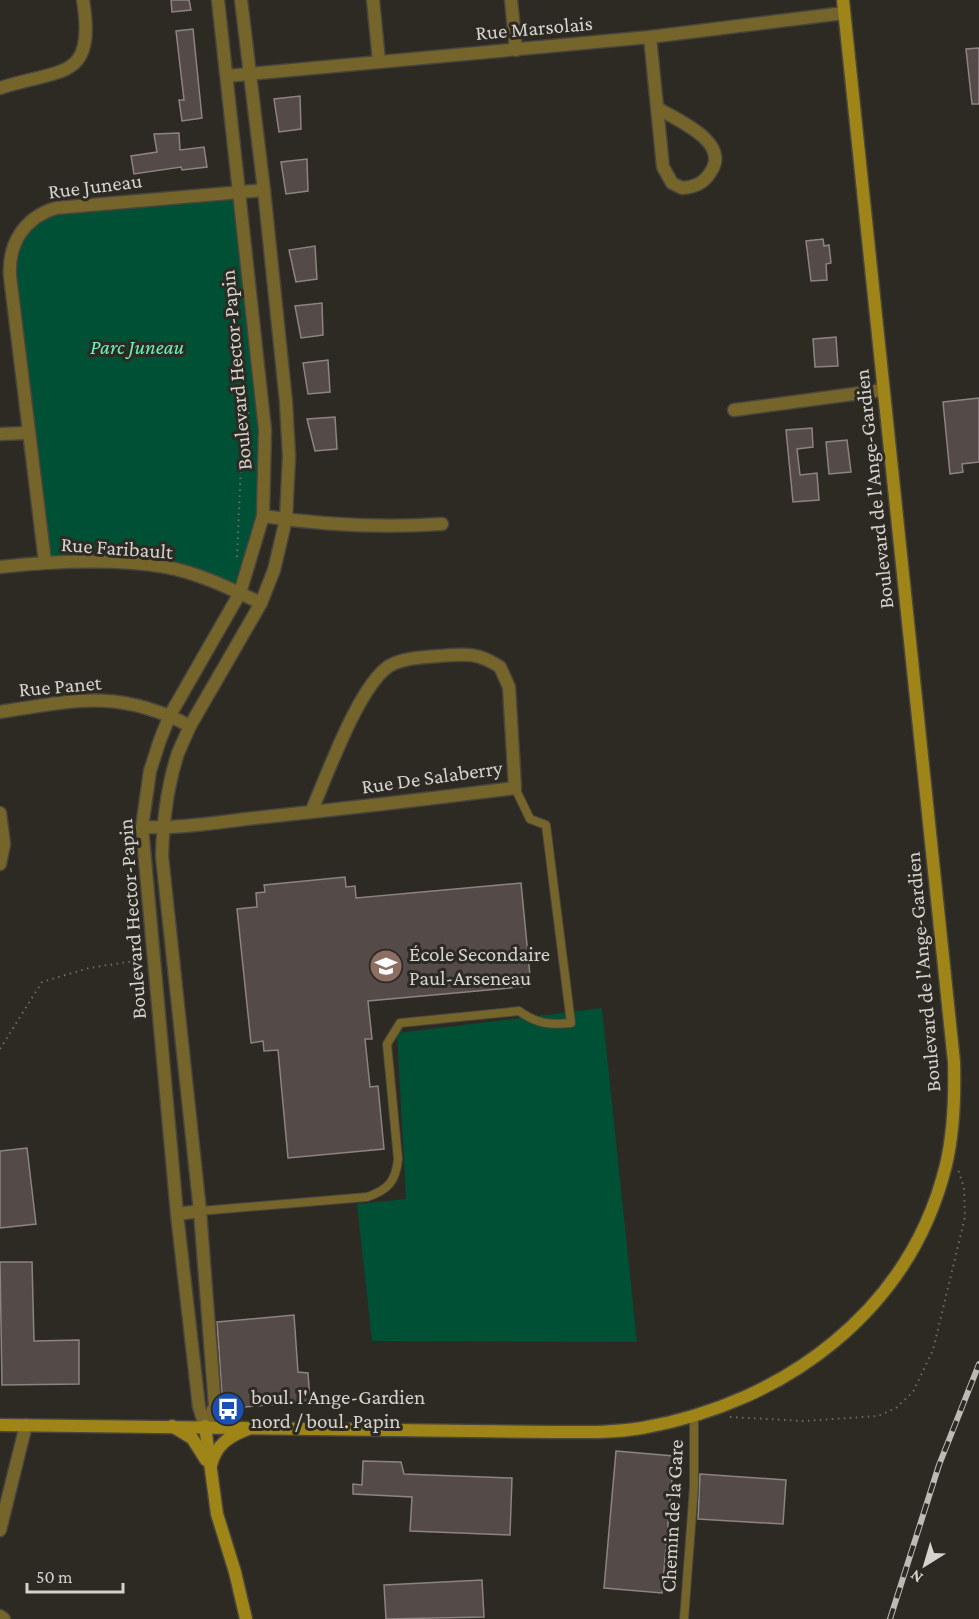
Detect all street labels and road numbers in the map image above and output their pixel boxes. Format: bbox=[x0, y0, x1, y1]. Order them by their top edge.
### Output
street label: Rue Marsolais bbox=[474, 11, 594, 45]
street label: Rue Juneau bbox=[47, 168, 143, 204]
street label: Boulevard Hector-Papin bbox=[215, 269, 257, 471]
street label: Boulevard de l'Ange-Gardien bbox=[849, 368, 899, 610]
street label: Rue Faribault bbox=[60, 532, 175, 564]
street label: Rue Panet bbox=[18, 670, 103, 702]
street label: Rue De Salaberry bbox=[360, 755, 504, 799]
street label: Boulevard Hector-Papin bbox=[113, 818, 151, 1020]
street label: Boulevard de l'Ange-Gardien bbox=[901, 851, 945, 1093]
street label: Chemin de la Gare bbox=[656, 1439, 688, 1593]

